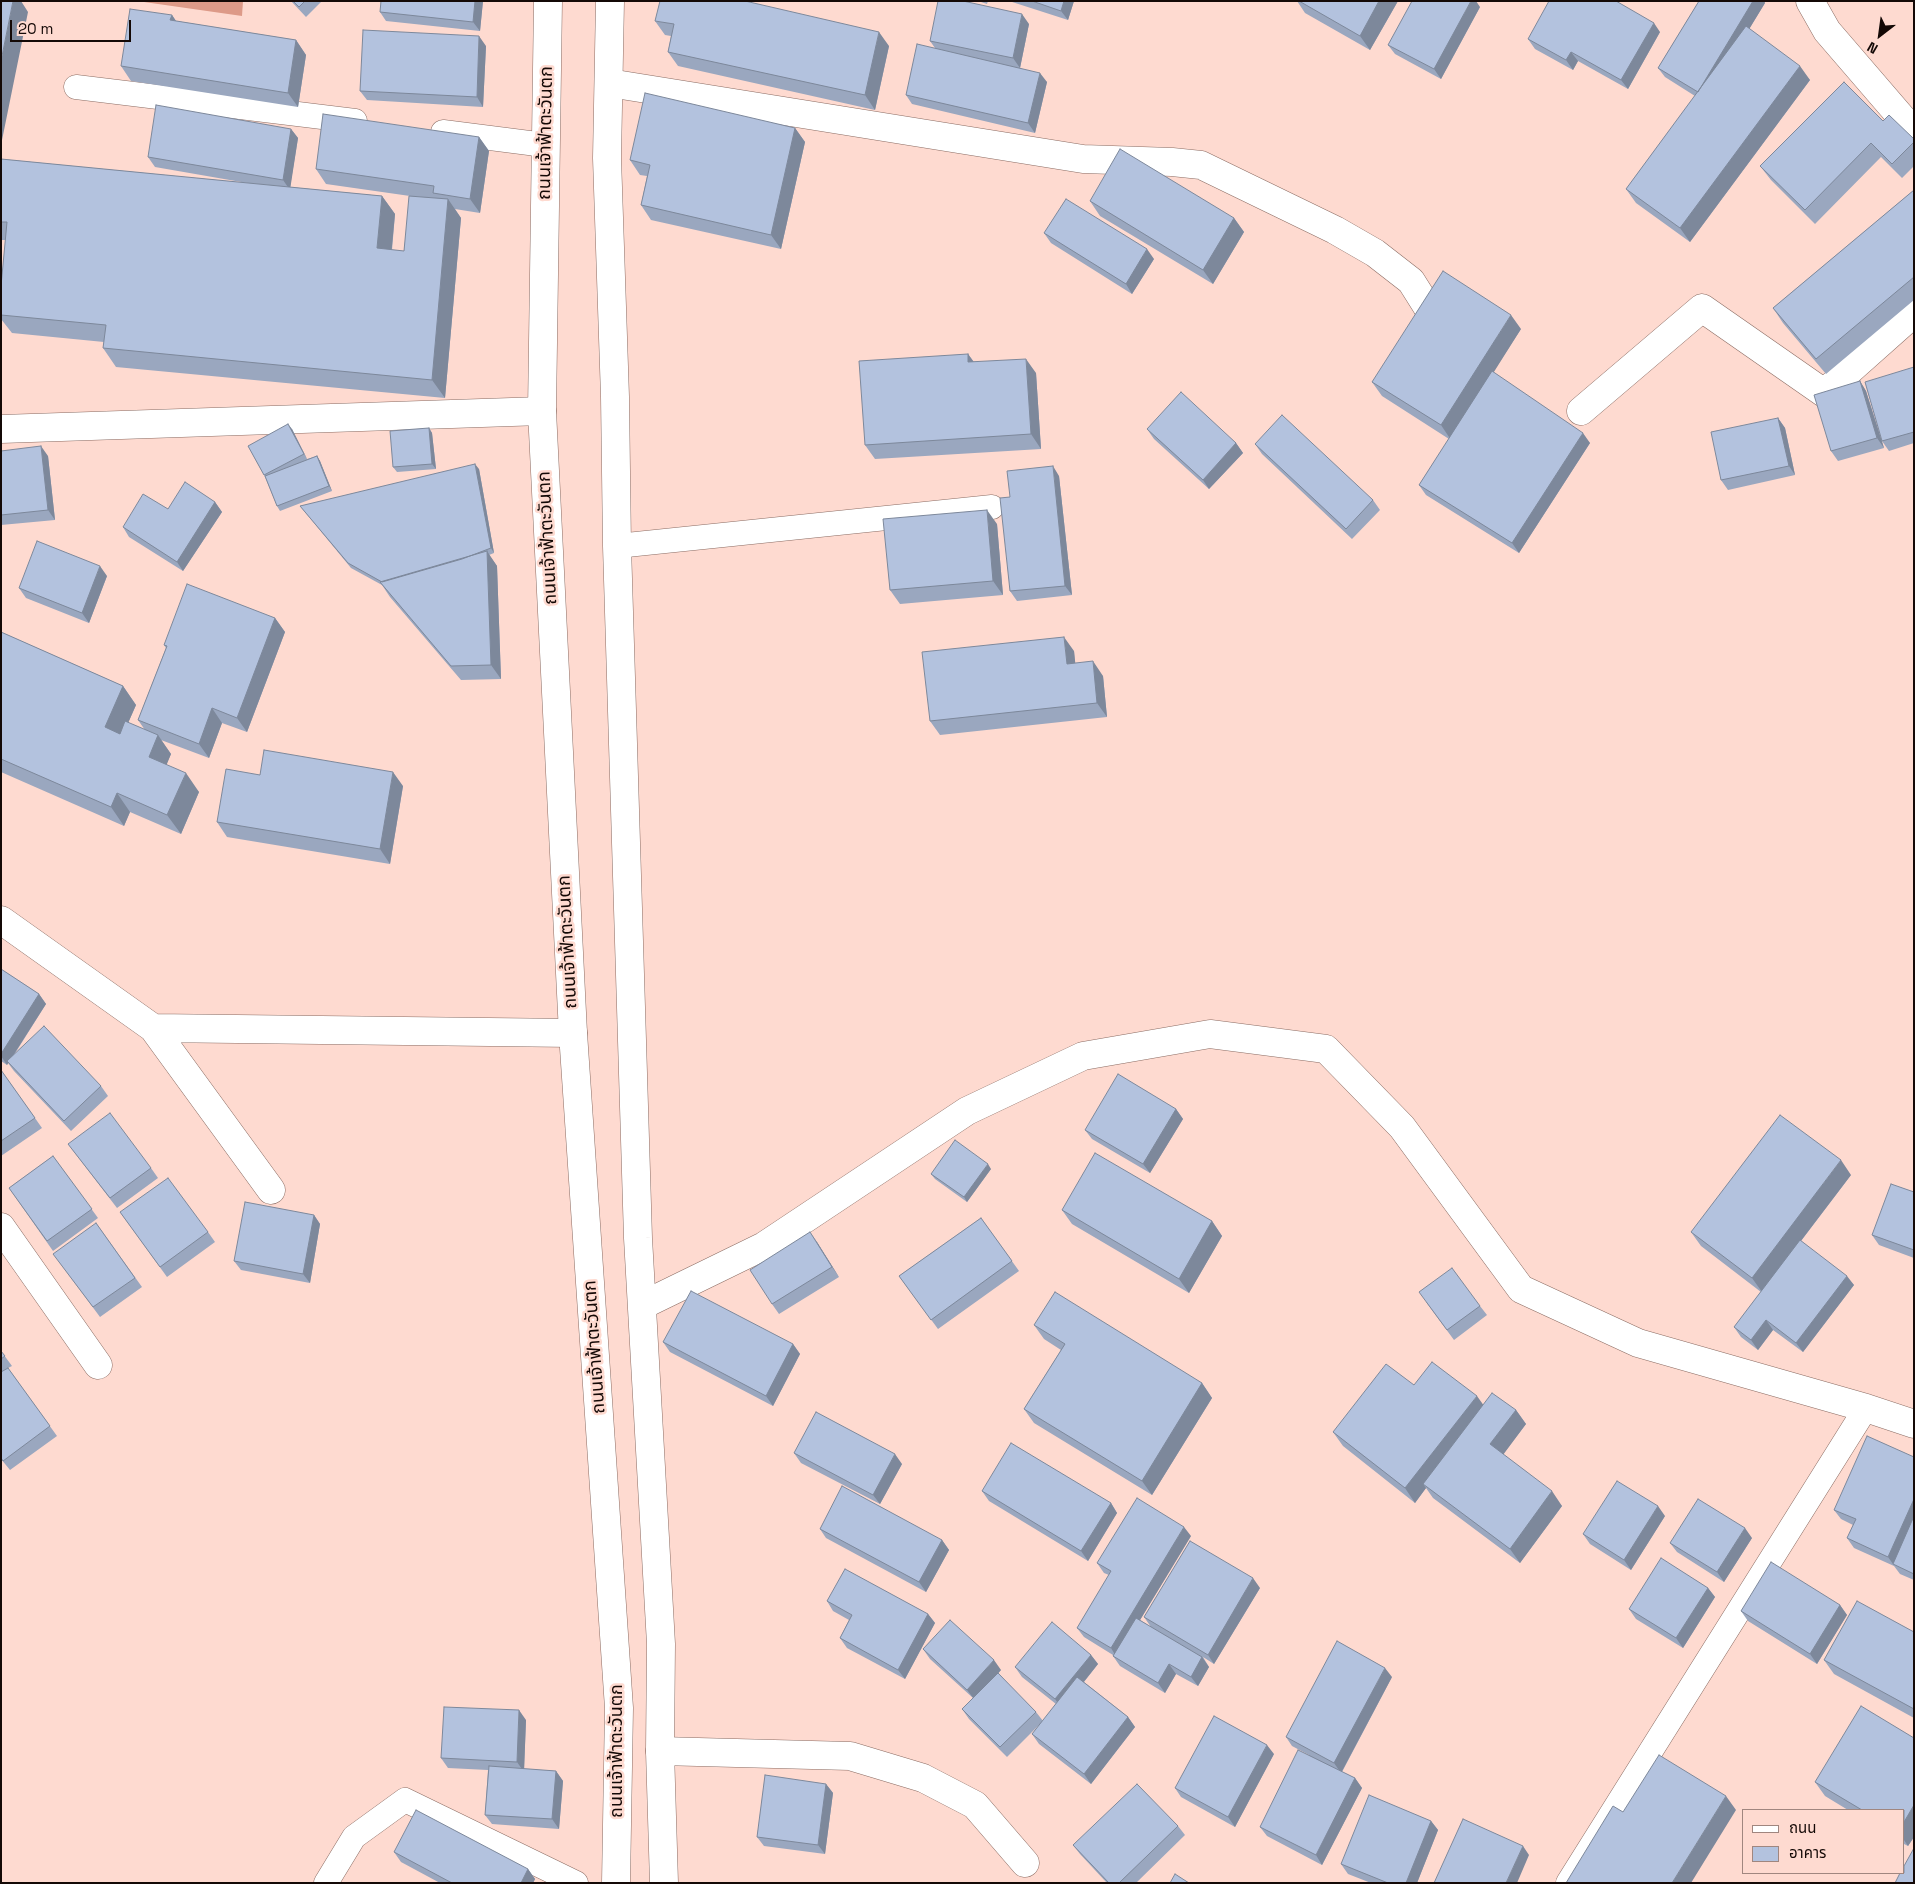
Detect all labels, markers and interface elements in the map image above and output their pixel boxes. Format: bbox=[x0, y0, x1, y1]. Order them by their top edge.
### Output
scale bar bbox=[12, 10, 134, 42]
north arrow bbox=[1855, 10, 1905, 60]
text: 20 m bbox=[18, 19, 53, 38]
text: N bbox=[1864, 38, 1881, 58]
street label: ถนนเจ้าฟ้าตะวันตก bbox=[534, 66, 558, 200]
street label: ถนนเจ้าฟ้าตะวันตก bbox=[534, 471, 562, 605]
street label: ถนนเจ้าฟ้าตะวันตก bbox=[554, 875, 582, 1009]
street label: ถนนเจ้าฟ้าตะวันตก bbox=[580, 1279, 610, 1415]
street label: ถนนเจ้าฟ้าตะวันตก bbox=[606, 1684, 628, 1818]
legend bbox=[1742, 1809, 1905, 1874]
text: ถนน bbox=[1789, 1818, 1816, 1837]
text: อาคาร bbox=[1789, 1843, 1826, 1862]

